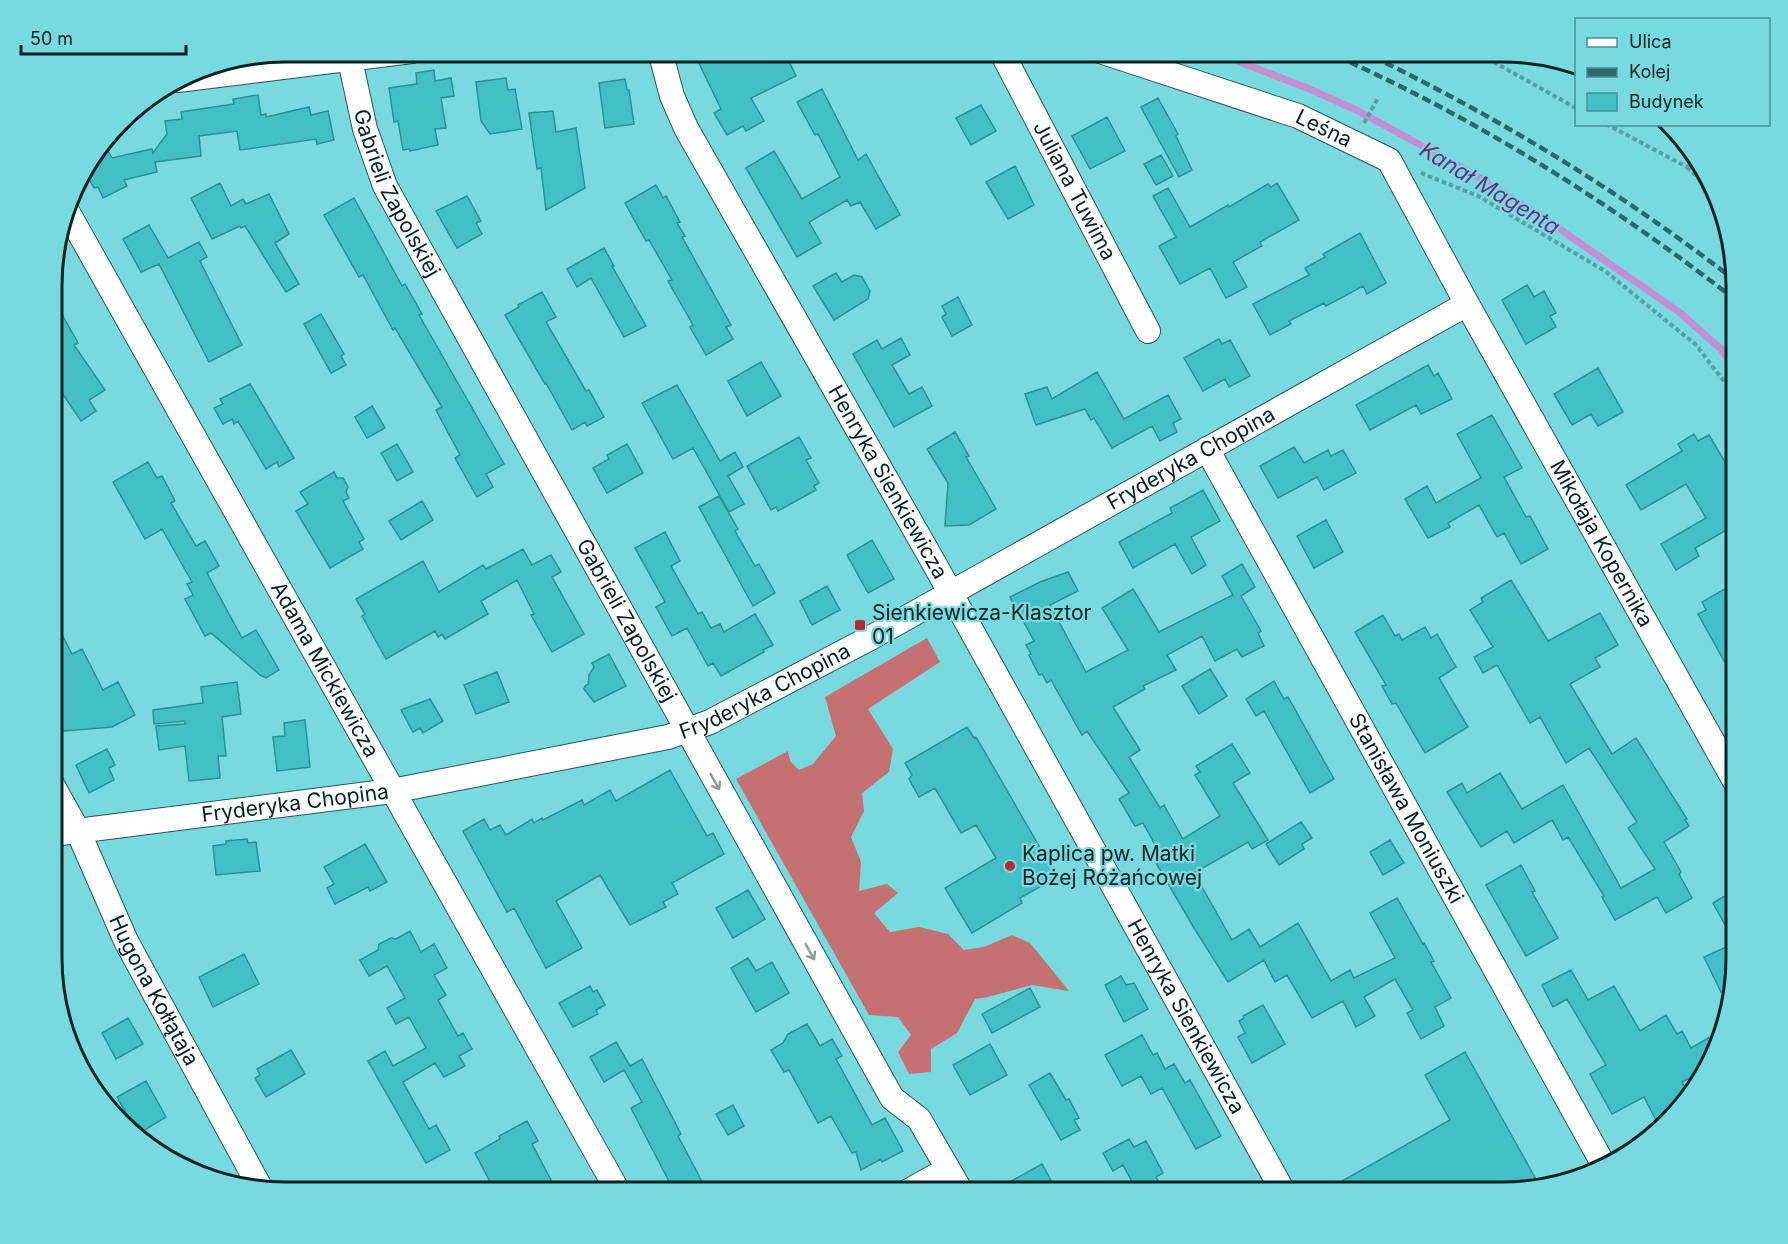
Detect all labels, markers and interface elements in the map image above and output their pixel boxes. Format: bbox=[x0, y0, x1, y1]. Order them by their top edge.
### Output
scale bar bbox=[21, 18, 186, 56]
legend bbox=[1575, 18, 1770, 126]
text: 50 m bbox=[30, 28, 73, 49]
text: Ulica bbox=[1629, 31, 1672, 52]
text: Kolej bbox=[1629, 61, 1670, 82]
text: Budynek bbox=[1629, 91, 1704, 112]
street label: Leśna bbox=[1292, 104, 1356, 152]
street label: Gabrieli Zapolskiej bbox=[349, 107, 446, 281]
street label: Juliana Tuwima bbox=[1028, 117, 1122, 264]
water label: Kanał Magenta bbox=[1415, 136, 1565, 240]
street label: Henryka Sienkiewicza bbox=[823, 381, 953, 583]
street label: Fryderyka Chopina bbox=[1102, 401, 1279, 515]
street label: Mikołaja Kopernika bbox=[1545, 455, 1659, 631]
street label: Gabrieli Zapolskiej bbox=[572, 534, 682, 706]
street label: Adama Mickiewicza bbox=[266, 577, 384, 761]
place label: Sienkiewicza-Klasztor 01 bbox=[872, 600, 1092, 649]
marker: Sienkiewicza-Klasztor 01 bbox=[853, 618, 867, 632]
street label: Fryderyka Chopina bbox=[676, 638, 854, 744]
street label: Stanisława Moniuszki bbox=[1344, 709, 1469, 908]
one-way arrow bbox=[709, 773, 721, 790]
street label: Fryderyka Chopina bbox=[200, 779, 390, 827]
place label: Kaplica pw. Matki Bożej Różańcowej bbox=[1022, 841, 1202, 890]
marker: Kaplica pw. Matki Bożej Różańcowej bbox=[1003, 859, 1017, 873]
street label: Hugona Kołłątaja bbox=[104, 911, 204, 1070]
street label: Henryka Sienkiewicza bbox=[1122, 915, 1250, 1118]
one-way arrow bbox=[805, 943, 816, 961]

